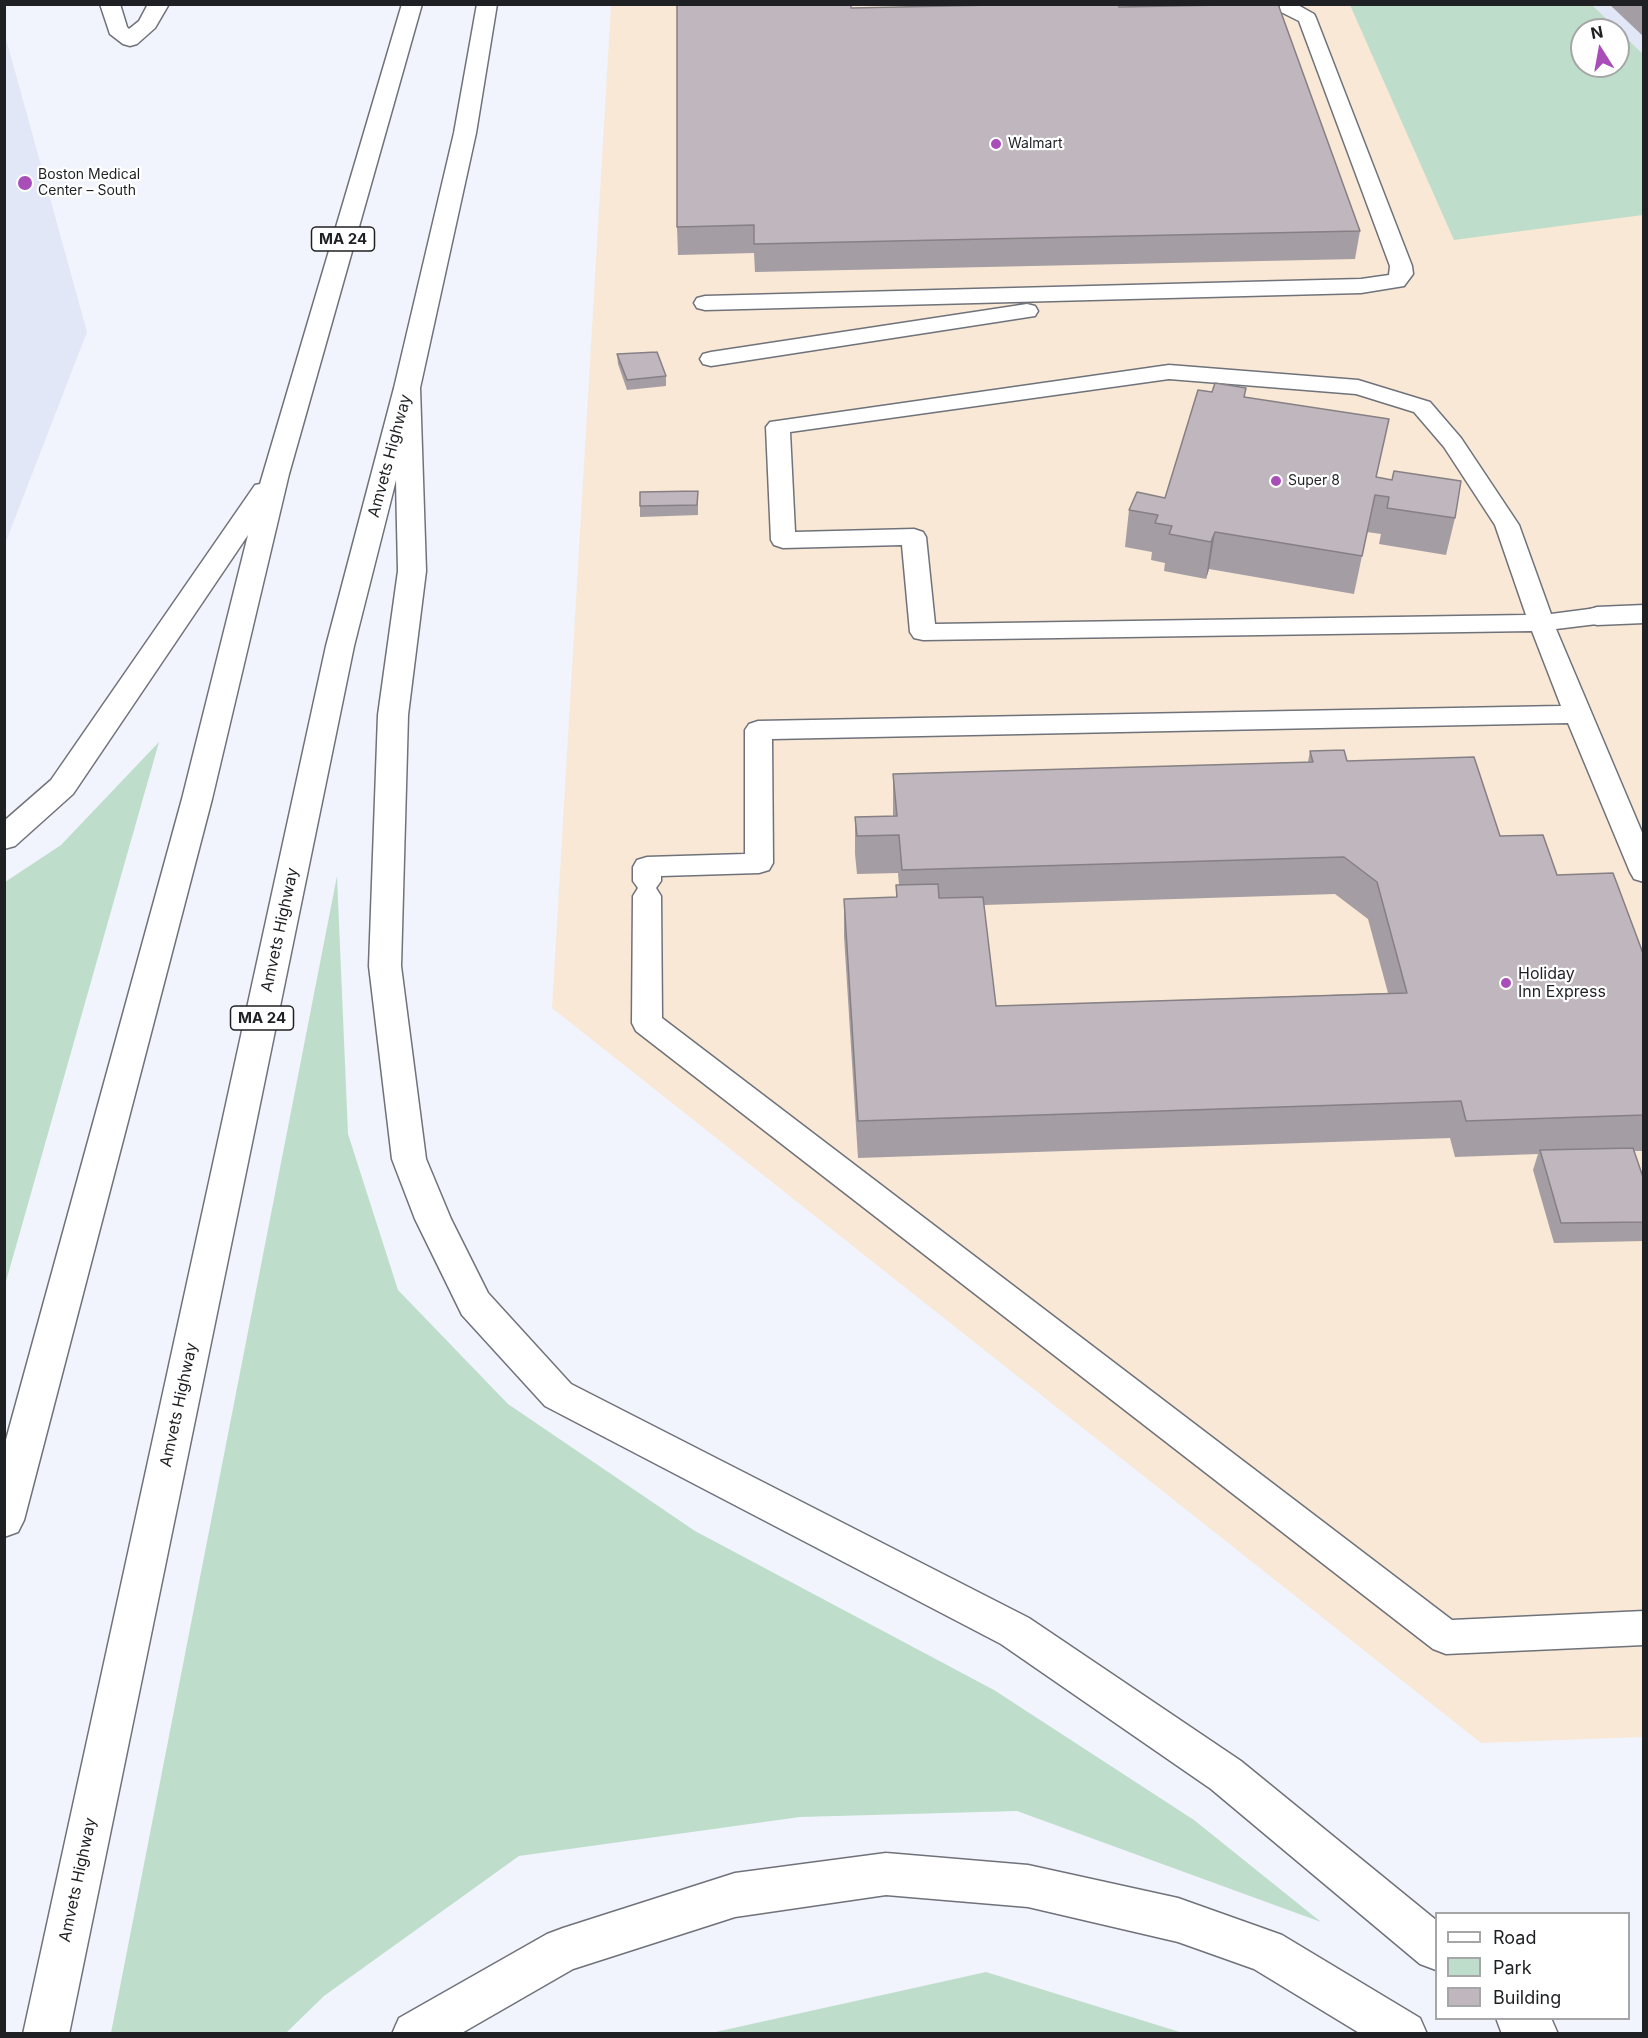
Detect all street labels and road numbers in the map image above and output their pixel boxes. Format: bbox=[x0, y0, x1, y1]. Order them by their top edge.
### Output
road number: MA 24 bbox=[312, 227, 374, 251]
street label: Amvets Highway bbox=[364, 392, 416, 520]
street label: Amvets Highway bbox=[257, 866, 303, 994]
road number: MA 24 bbox=[230, 1006, 294, 1030]
street label: Amvets Highway bbox=[156, 1341, 202, 1469]
street label: Amvets Highway bbox=[55, 1816, 101, 1944]

